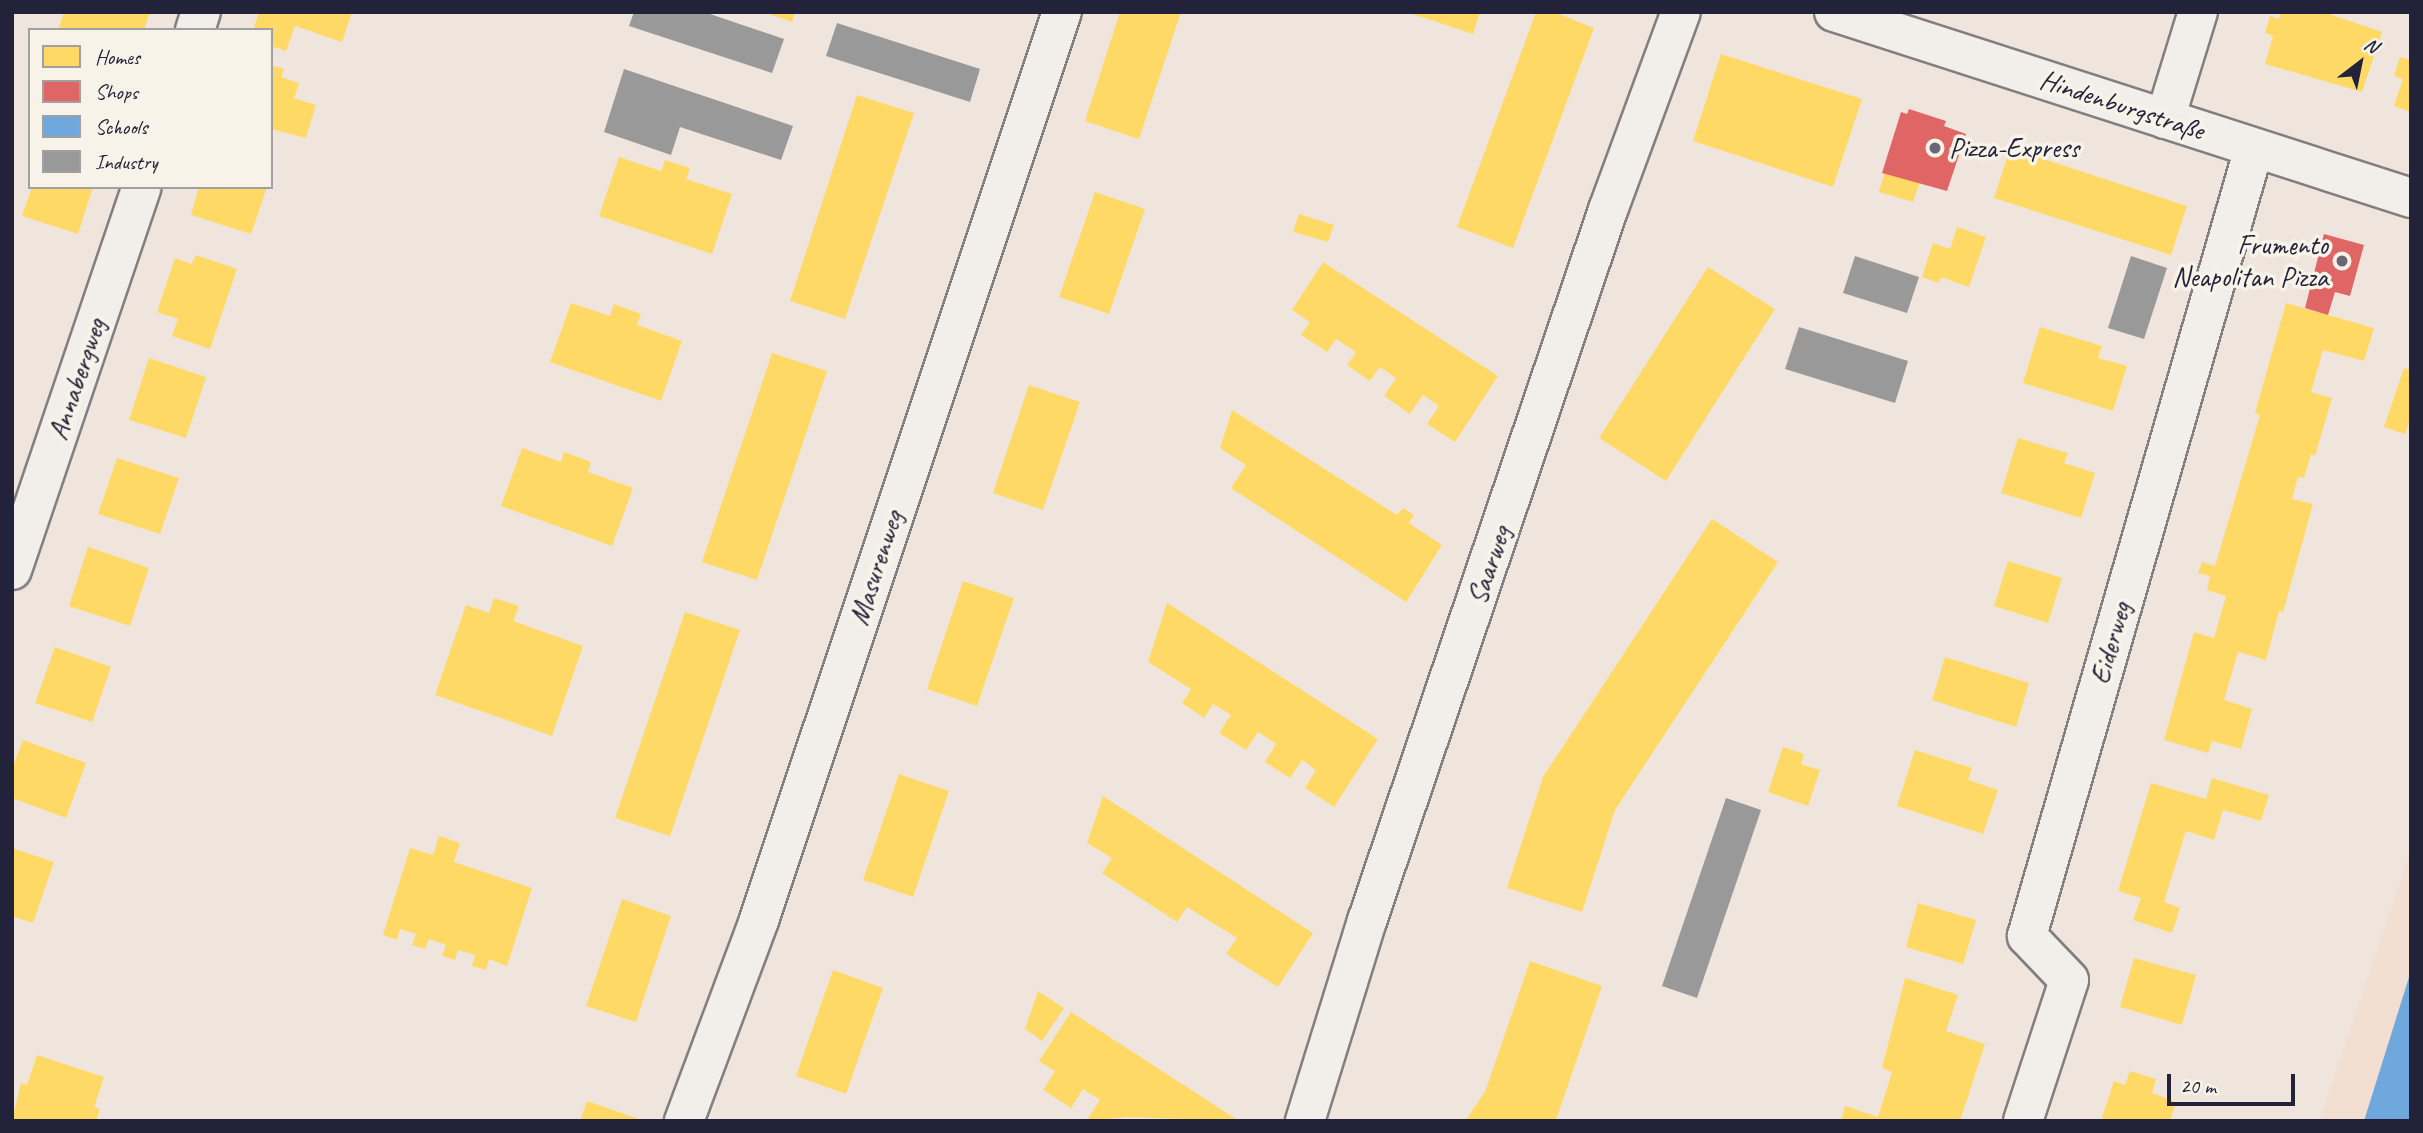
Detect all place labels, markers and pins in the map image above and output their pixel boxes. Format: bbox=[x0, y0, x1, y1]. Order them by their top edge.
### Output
place label: Pizza-Express bbox=[1949, 131, 2079, 165]
marker: Pizza-Express bbox=[1927, 140, 1943, 156]
place label: Frumento Neapolitan Pizza bbox=[2173, 228, 2328, 294]
marker: Frumento Neapolitan Pizza bbox=[2334, 253, 2350, 269]

